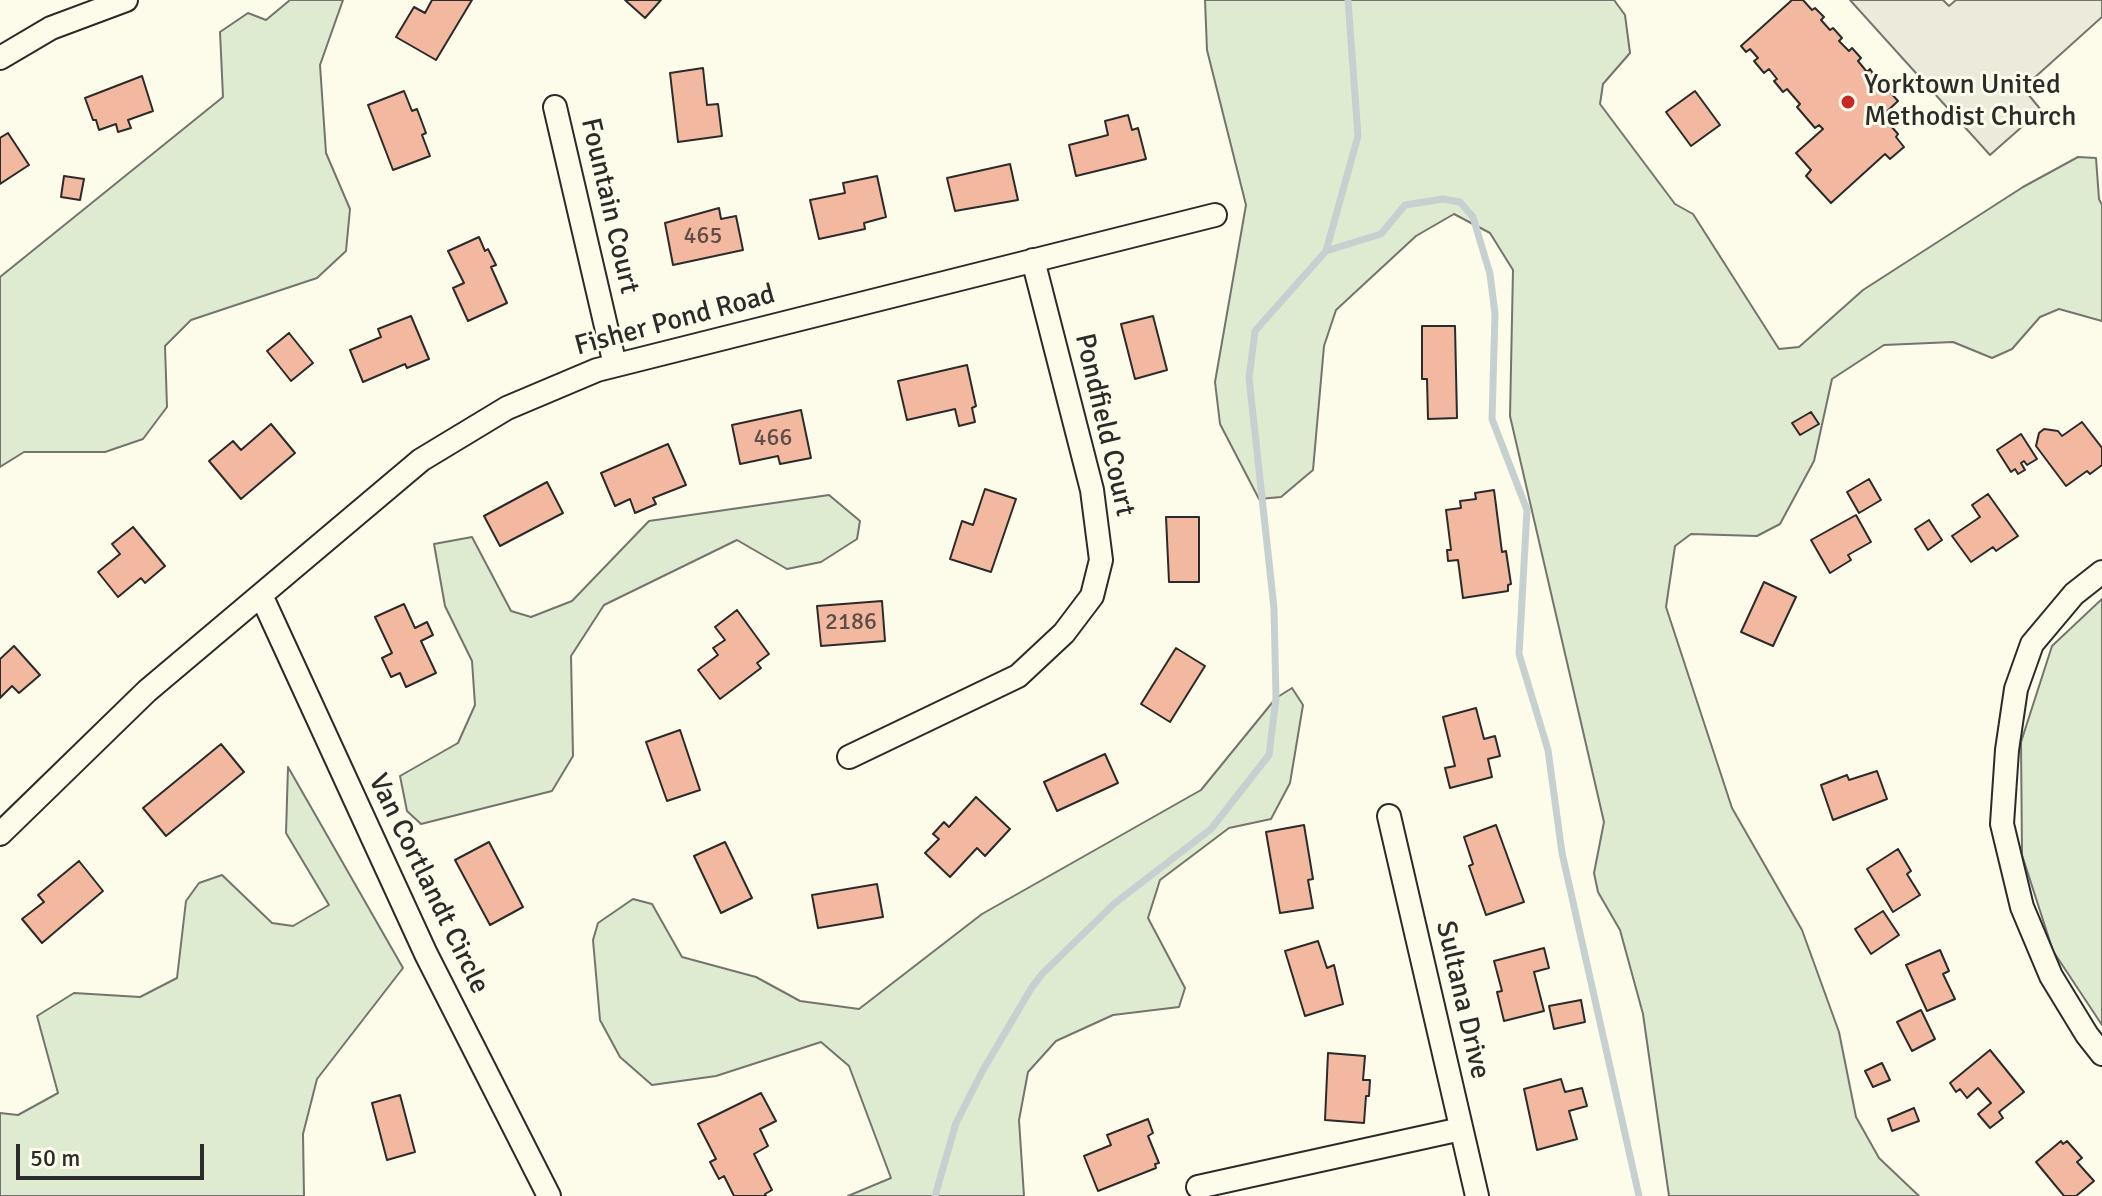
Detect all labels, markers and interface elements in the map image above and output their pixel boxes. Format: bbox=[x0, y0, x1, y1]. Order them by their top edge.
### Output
place label: Yorktown United Methodist Church bbox=[1864, 69, 2076, 135]
marker: Yorktown United Methodist Church bbox=[1839, 93, 1857, 111]
street label: Fountain Court bbox=[572, 115, 646, 297]
house number: 465 bbox=[684, 223, 722, 251]
street label: Fisher Pond Road bbox=[571, 278, 779, 364]
street label: Pondfield Court bbox=[1067, 330, 1141, 520]
house number: 466 bbox=[754, 425, 792, 453]
house number: 2186 bbox=[825, 609, 877, 637]
street label: Van Cortlandt Circle bbox=[360, 769, 496, 999]
street label: Sultana Drive bbox=[1428, 918, 1496, 1082]
scale bar bbox=[20, 1128, 208, 1178]
text: 50 m bbox=[30, 1143, 80, 1173]

